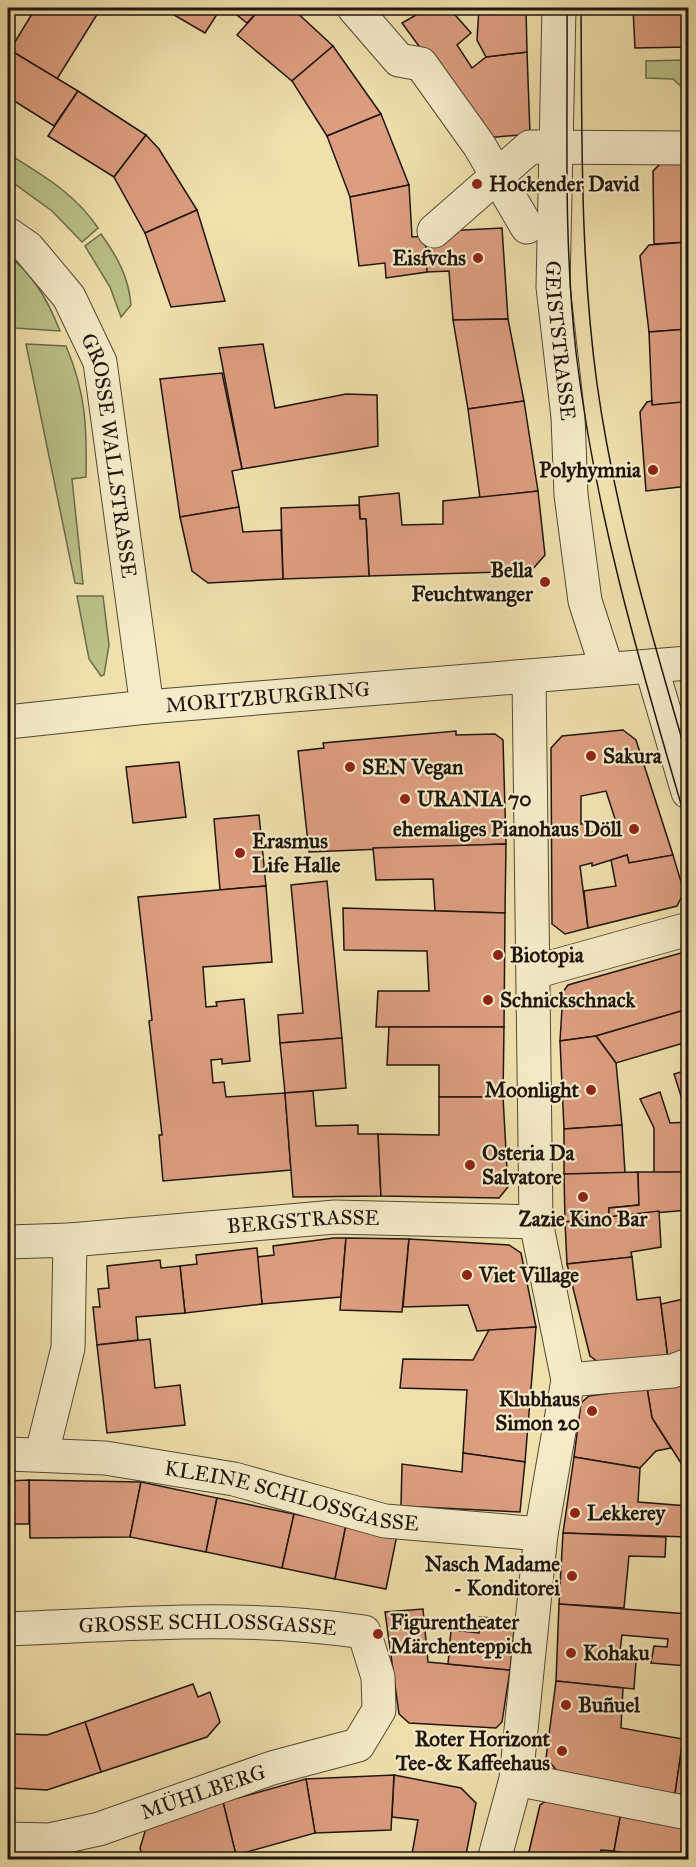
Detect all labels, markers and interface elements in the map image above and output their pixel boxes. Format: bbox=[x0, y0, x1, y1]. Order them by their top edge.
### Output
place label: Hockender David bbox=[489, 171, 640, 197]
marker: Hockender David bbox=[470, 177, 484, 191]
place label: Eisfvchs bbox=[392, 245, 466, 271]
marker: Eisfvchs bbox=[471, 251, 485, 265]
street label: GEISTSTRASSE bbox=[540, 260, 581, 422]
street label: GROSSE WALLSTRASSE bbox=[75, 329, 142, 580]
place label: Polyhymnia bbox=[539, 457, 642, 483]
marker: Polyhymnia bbox=[646, 463, 660, 477]
place label: Bella Feuchtwanger bbox=[412, 557, 534, 607]
marker: Bella Feuchtwanger bbox=[538, 575, 552, 589]
street label: MORITZBURGRING bbox=[164, 676, 371, 718]
place label: Sakura bbox=[603, 743, 663, 769]
marker: Sakura bbox=[584, 749, 598, 763]
place label: SEN Vegan bbox=[362, 754, 464, 780]
marker: SEN Vegan bbox=[343, 760, 357, 774]
place label: URANIA 70 bbox=[417, 786, 531, 812]
marker: URANIA 70 bbox=[398, 792, 412, 806]
place label: ehemaliges Pianohaus Döll bbox=[393, 816, 623, 842]
marker: ehemaliges Pianohaus Döll bbox=[627, 822, 641, 836]
place label: Erasmus Life Halle bbox=[252, 828, 341, 878]
marker: Erasmus Life Halle bbox=[233, 846, 247, 860]
place label: Biotopia bbox=[510, 942, 585, 968]
marker: Biotopia bbox=[491, 948, 505, 962]
place label: Schnickschnack bbox=[500, 987, 637, 1013]
marker: Schnickschnack bbox=[481, 993, 495, 1007]
place label: Moonlight bbox=[485, 1077, 580, 1103]
marker: Moonlight bbox=[584, 1083, 598, 1097]
place label: Osteria Da Salvatore bbox=[482, 1140, 575, 1190]
marker: Osteria Da Salvatore bbox=[463, 1158, 477, 1172]
marker: Zazie Kino Bar bbox=[576, 1190, 590, 1204]
street label: BERGSTRASSE bbox=[226, 1204, 380, 1239]
place label: Zazie Kino Bar bbox=[519, 1206, 648, 1232]
place label: Viet Village bbox=[478, 1262, 579, 1288]
marker: Viet Village bbox=[460, 1268, 474, 1282]
place label: Klubhaus Simon 20 bbox=[495, 1386, 580, 1436]
marker: Klubhaus Simon 20 bbox=[585, 1404, 599, 1418]
street label: KLEINE SCHLOSSGASSE bbox=[163, 1455, 420, 1537]
place label: Lekkerey bbox=[587, 1500, 667, 1526]
marker: Lekkerey bbox=[568, 1506, 582, 1520]
place label: Nasch Madame - Konditorei bbox=[425, 1551, 560, 1601]
marker: Nasch Madame - Konditorei bbox=[565, 1569, 579, 1583]
street label: GROSSE SCHLOSSGASSE bbox=[78, 1609, 338, 1641]
place label: Figurentheater Märchenteppich bbox=[390, 1609, 533, 1659]
marker: Figurentheater Märchenteppich bbox=[371, 1627, 385, 1641]
place label: Kohaku bbox=[583, 1640, 651, 1666]
marker: Kohaku bbox=[564, 1646, 578, 1660]
place label: Buñuel bbox=[578, 1692, 641, 1718]
marker: Buñuel bbox=[559, 1698, 573, 1712]
place label: Roter Horizont Tee-& Kaffeehaus bbox=[395, 1726, 551, 1776]
marker: Roter Horizont Tee-& Kaffeehaus bbox=[555, 1744, 569, 1758]
street label: MÜHLBERG bbox=[137, 1758, 269, 1826]

